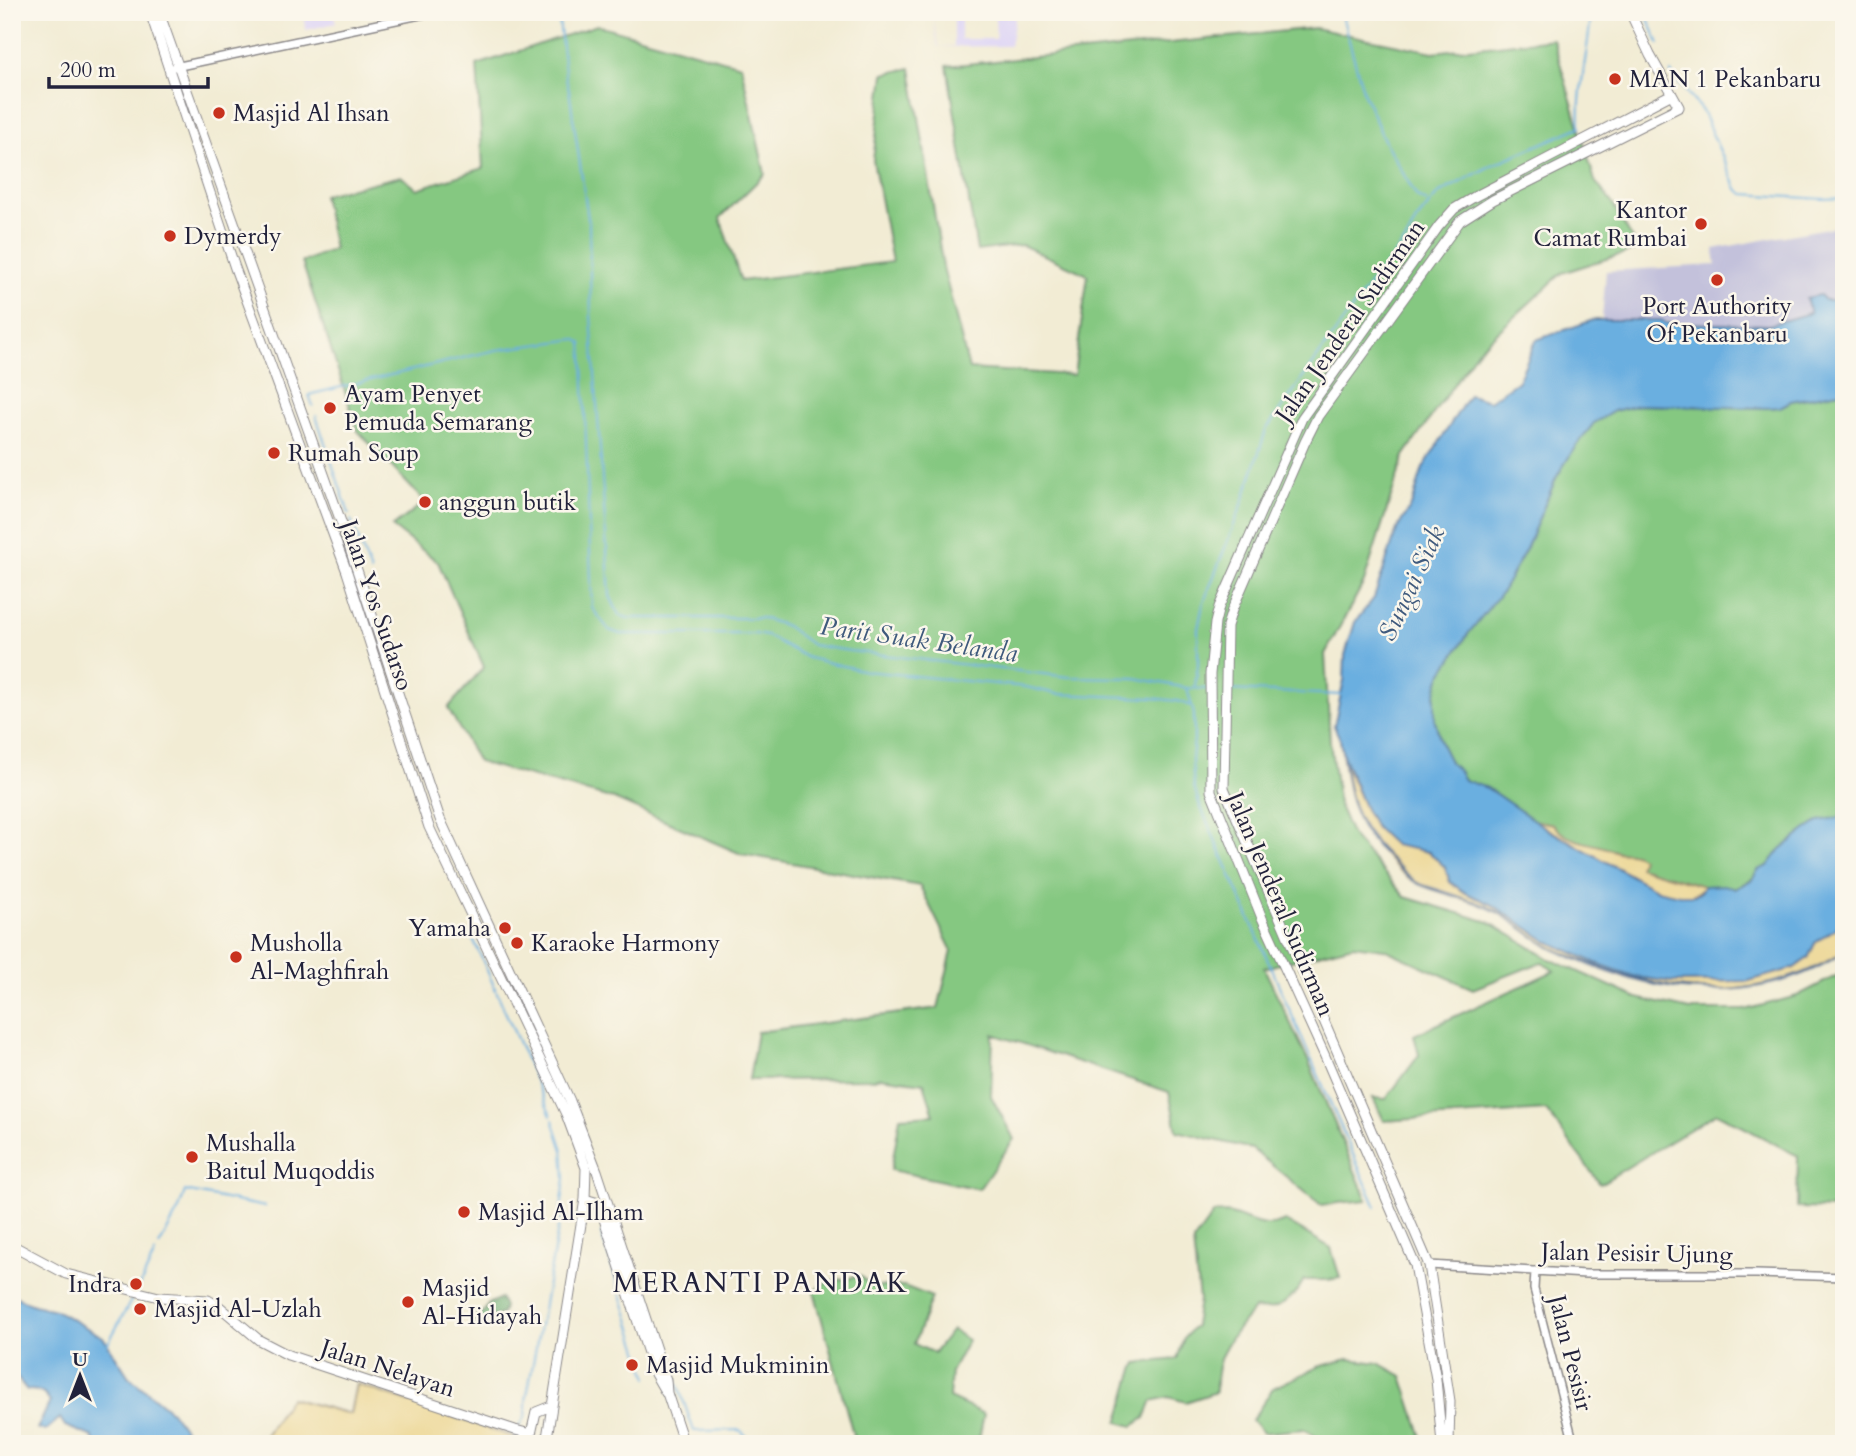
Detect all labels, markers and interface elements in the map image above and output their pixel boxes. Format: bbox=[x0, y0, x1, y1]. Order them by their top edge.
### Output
scale bar bbox=[49, 46, 208, 90]
text: 200 m bbox=[60, 56, 116, 85]
place label: MAN 1 Pekanbaru bbox=[1629, 63, 1821, 96]
marker: MAN 1 Pekanbaru bbox=[1607, 71, 1623, 87]
place label: Masjid Al Ihsan bbox=[233, 97, 390, 130]
marker: Masjid Al Ihsan bbox=[211, 105, 227, 121]
place label: Kantor Camat Rumbai bbox=[1533, 194, 1687, 255]
street label: Jalan Jenderal Sudirman bbox=[1266, 213, 1433, 432]
marker: Kantor Camat Rumbai bbox=[1693, 216, 1709, 232]
place label: Dymerdy bbox=[184, 220, 282, 253]
marker: Dymerdy bbox=[162, 228, 178, 244]
marker: Port Authority Of Pekanbaru bbox=[1709, 272, 1725, 288]
place label: Port Authority Of Pekanbaru bbox=[1642, 290, 1792, 351]
place label: Ayam Penyet Pemuda Semarang bbox=[344, 378, 533, 439]
marker: Ayam Penyet Pemuda Semarang bbox=[322, 400, 338, 416]
place label: Rumah Soup bbox=[288, 437, 419, 470]
marker: Rumah Soup bbox=[266, 445, 282, 461]
place label: anggun butik bbox=[439, 486, 577, 519]
marker: anggun butik bbox=[417, 494, 433, 510]
street label: Jalan Yos Sudarso bbox=[331, 513, 421, 695]
water label: Sungai Siak bbox=[1370, 520, 1453, 646]
water label: Parit Suak Belanda bbox=[818, 608, 1020, 671]
street label: Jalan Jenderal Sudirman bbox=[1217, 784, 1343, 1022]
place label: Yamaha bbox=[409, 912, 492, 945]
marker: Yamaha bbox=[497, 920, 513, 936]
place label: Musholla Al-Maghfirah bbox=[250, 927, 389, 988]
place label: Karaoke Harmony bbox=[531, 927, 721, 960]
marker: Karaoke Harmony bbox=[509, 935, 525, 951]
marker: Musholla Al-Maghfirah bbox=[228, 949, 244, 965]
place label: Mushalla Baitul Muqoddis bbox=[206, 1127, 375, 1188]
marker: Mushalla Baitul Muqoddis bbox=[184, 1149, 200, 1165]
place label: Masjid Al-Ilham bbox=[478, 1196, 644, 1229]
marker: Masjid Al-Ilham bbox=[456, 1204, 472, 1220]
street label: Jalan Pesisir Ujung bbox=[1538, 1235, 1734, 1272]
district label: MERANTI PANDAK bbox=[613, 1264, 909, 1302]
place label: Indra bbox=[68, 1268, 123, 1301]
place label: Masjid Al-Hidayah bbox=[422, 1272, 542, 1333]
marker: Indra bbox=[128, 1276, 144, 1292]
street label: Jalan Pesisir bbox=[1539, 1289, 1601, 1415]
place label: Masjid Al-Uzlah bbox=[154, 1293, 322, 1326]
marker: Masjid Al-Hidayah bbox=[400, 1294, 416, 1310]
marker: Masjid Al-Uzlah bbox=[132, 1301, 148, 1317]
street label: Jalan Nelayan bbox=[314, 1330, 460, 1406]
north arrow bbox=[46, 1340, 116, 1410]
text: U bbox=[72, 1347, 88, 1373]
place label: Masjid Mukminin bbox=[646, 1349, 830, 1382]
marker: Masjid Mukminin bbox=[624, 1357, 640, 1373]

